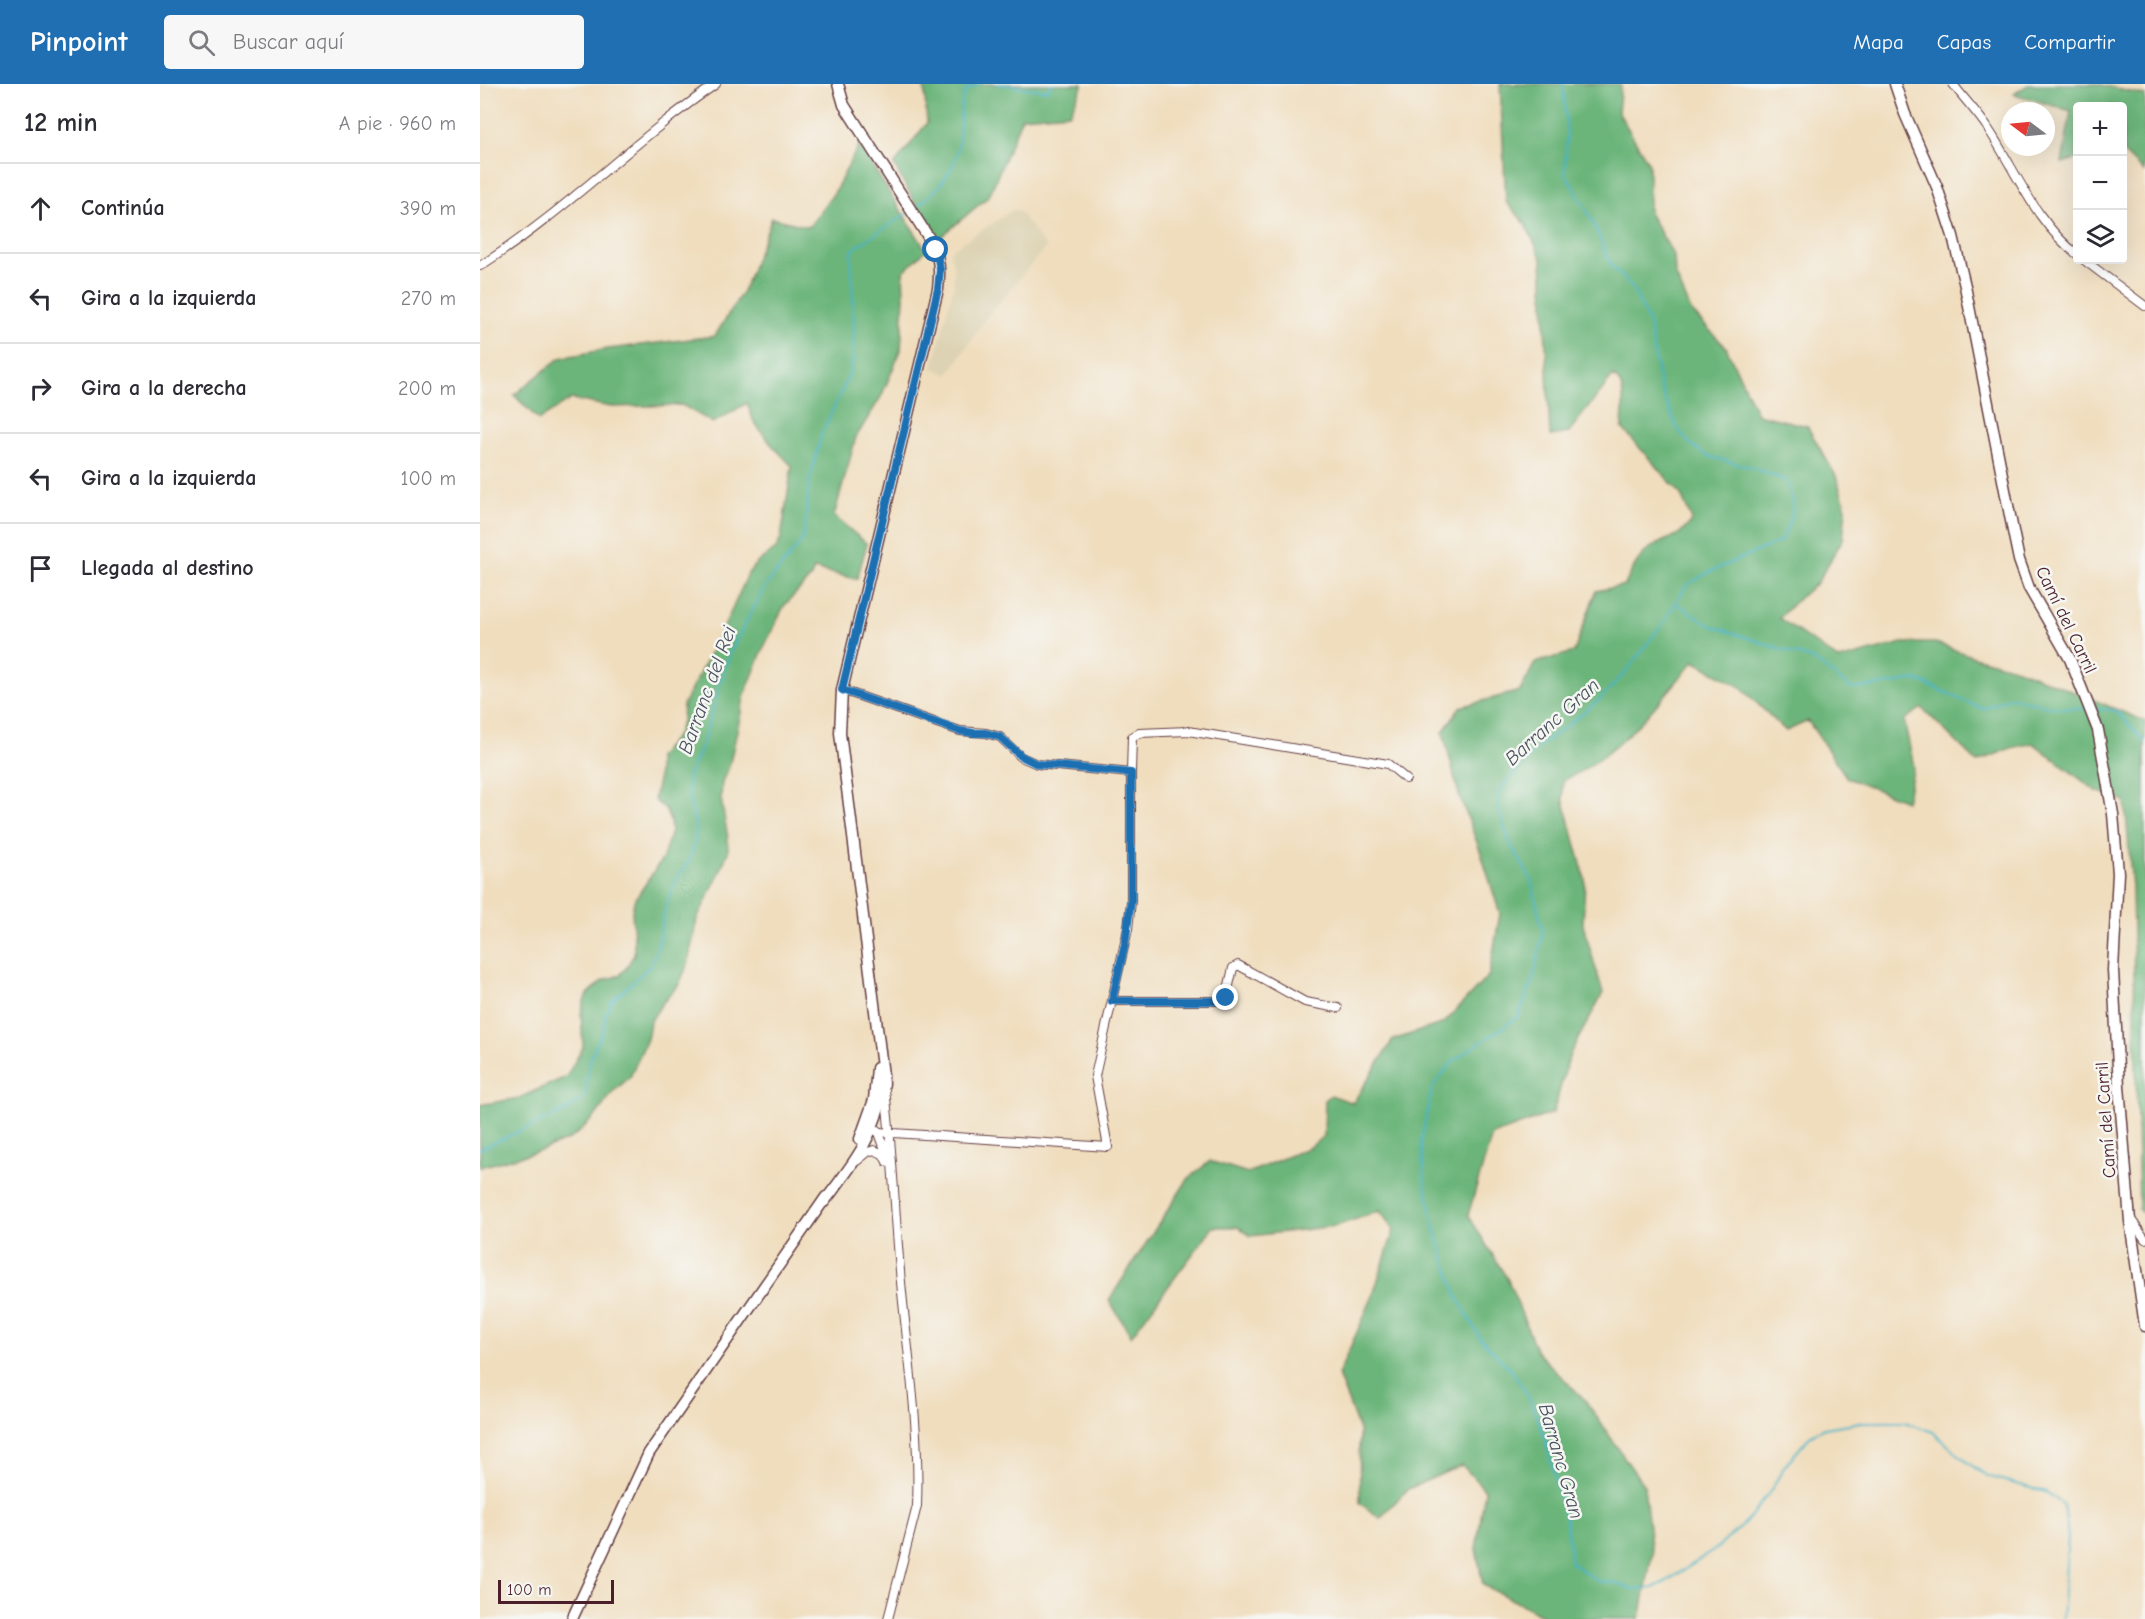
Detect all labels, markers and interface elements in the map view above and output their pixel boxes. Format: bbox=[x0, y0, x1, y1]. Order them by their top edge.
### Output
search box bbox=[164, 15, 584, 69]
text: Pinpoint bbox=[30, 26, 128, 58]
icon: search bbox=[185, 26, 218, 59]
text: Buscar aquí bbox=[233, 29, 344, 55]
text: Mapa bbox=[1853, 30, 1904, 54]
text: Capas bbox=[1937, 30, 1991, 54]
text: Compartir bbox=[2024, 30, 2115, 54]
north arrow bbox=[2001, 102, 2055, 156]
map controls bbox=[2073, 102, 2127, 264]
button: + bbox=[2073, 102, 2127, 156]
text: 12 min bbox=[24, 108, 98, 138]
text: A pie · 960 m bbox=[339, 112, 456, 135]
button: − bbox=[2073, 156, 2127, 210]
icon: ahead bbox=[24, 192, 57, 225]
text: Continúa bbox=[81, 195, 165, 221]
text: 390 m bbox=[400, 197, 456, 220]
button: layers bbox=[2073, 210, 2127, 264]
route start bbox=[922, 236, 948, 262]
icon: left bbox=[24, 282, 57, 315]
text: Gira a la izquierda bbox=[81, 285, 256, 311]
text: 270 m bbox=[401, 287, 456, 310]
icon: right bbox=[24, 372, 57, 405]
text: Gira a la derecha bbox=[81, 375, 247, 401]
text: 200 m bbox=[398, 377, 456, 400]
icon: left bbox=[24, 462, 57, 495]
text: Gira a la izquierda bbox=[81, 465, 256, 491]
text: 100 m bbox=[401, 467, 456, 490]
icon: arrive bbox=[24, 552, 57, 585]
text: Llegada al destino bbox=[81, 555, 254, 581]
street label: Camí del Carril bbox=[2031, 563, 2101, 677]
water label: Barranc del Rei bbox=[673, 623, 741, 757]
water label: Barranc Gran bbox=[1500, 674, 1604, 770]
route end bbox=[1212, 984, 1238, 1010]
street label: Camí del Carril bbox=[2091, 1061, 2121, 1179]
water label: Barranc Gran bbox=[1534, 1401, 1588, 1521]
scale bar bbox=[498, 1577, 614, 1604]
text: 100 m bbox=[507, 1581, 551, 1599]

